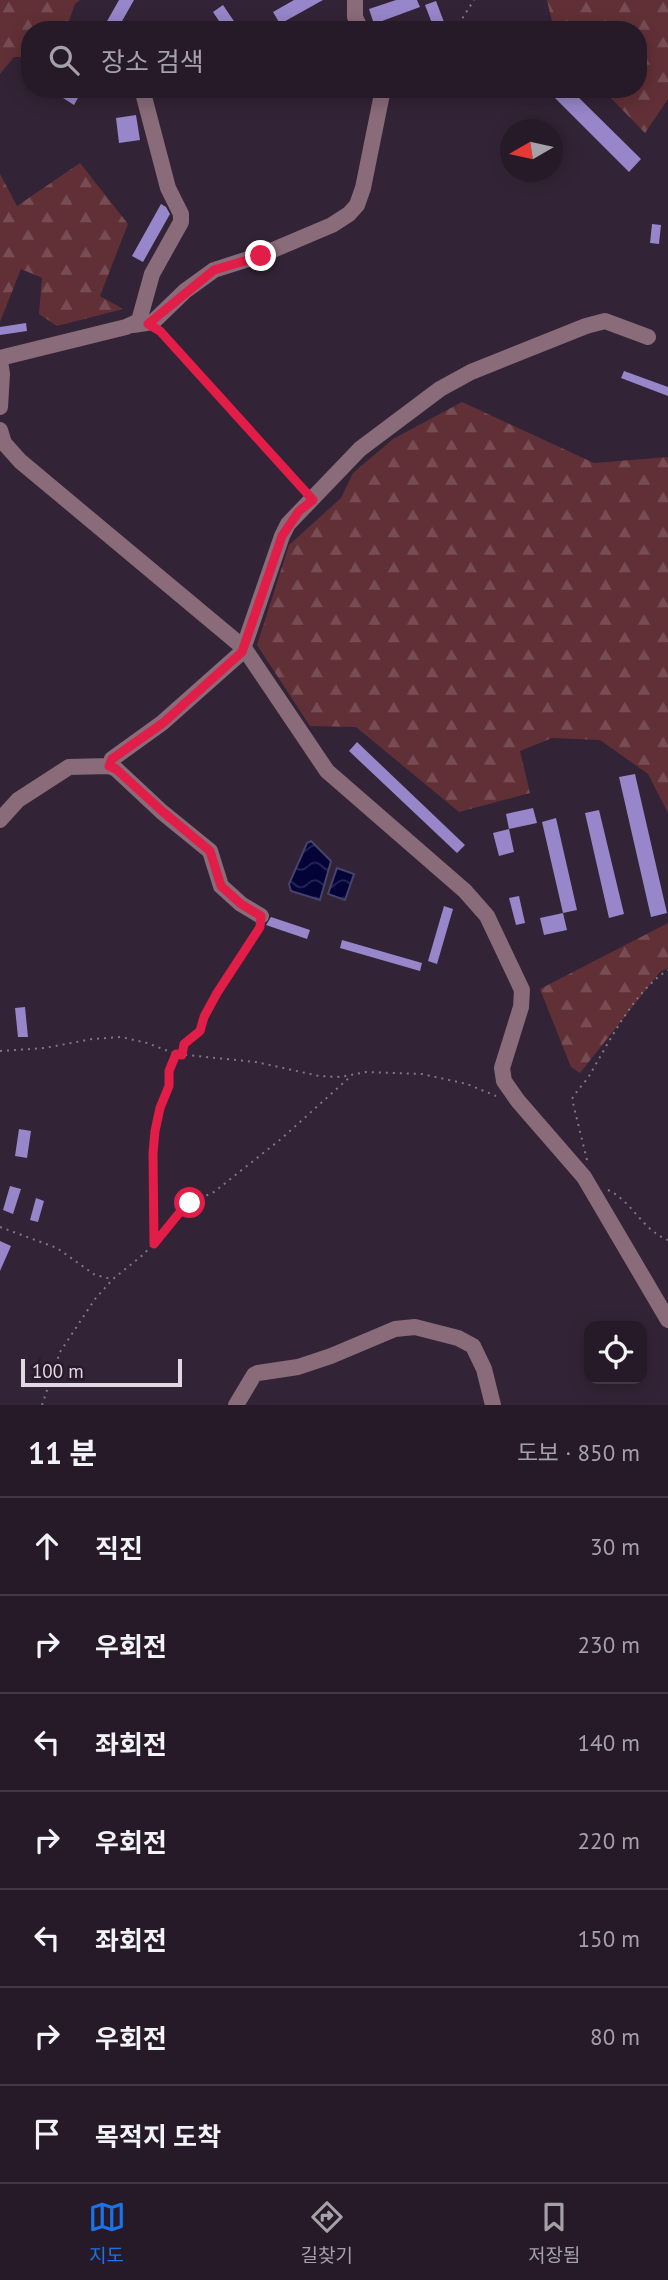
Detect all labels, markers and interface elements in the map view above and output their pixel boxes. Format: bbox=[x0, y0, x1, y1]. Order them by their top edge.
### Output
search box bbox=[21, 21, 647, 98]
icon: search bbox=[45, 41, 83, 79]
text: 장소 검색 bbox=[101, 45, 204, 78]
north arrow bbox=[500, 119, 563, 182]
route end bbox=[245, 240, 276, 271]
route start bbox=[174, 1187, 205, 1218]
map controls bbox=[584, 1321, 647, 1384]
button: locate bbox=[584, 1321, 647, 1384]
scale bar bbox=[21, 1356, 182, 1388]
text: 100 m bbox=[32, 1359, 84, 1383]
text: 11 분 bbox=[28, 1433, 97, 1472]
text: 도보 · 850 m bbox=[517, 1438, 640, 1467]
icon: ahead bbox=[28, 1527, 66, 1565]
text: 직진 bbox=[95, 1532, 143, 1565]
text: 30 m bbox=[590, 1532, 640, 1561]
icon: right bbox=[28, 1625, 66, 1663]
text: 우회전 bbox=[95, 1630, 167, 1663]
text: 230 m bbox=[578, 1630, 640, 1659]
icon: left bbox=[28, 1723, 66, 1761]
text: 좌회전 bbox=[95, 1728, 167, 1761]
text: 140 m bbox=[578, 1728, 640, 1757]
icon: right bbox=[28, 1821, 66, 1859]
text: 우회전 bbox=[95, 1826, 167, 1859]
text: 220 m bbox=[578, 1826, 640, 1855]
icon: left bbox=[28, 1919, 66, 1957]
text: 좌회전 bbox=[95, 1924, 167, 1957]
text: 150 m bbox=[578, 1924, 640, 1953]
icon: right bbox=[28, 2017, 66, 2055]
text: 우회전 bbox=[95, 2022, 167, 2055]
text: 80 m bbox=[590, 2022, 640, 2051]
icon: arrive bbox=[28, 2115, 66, 2153]
text: 목적지 도착 bbox=[95, 2120, 221, 2153]
tab: 지도 bbox=[88, 2198, 126, 2267]
tab: 길찾기 bbox=[301, 2198, 353, 2267]
tab: 저장됨 bbox=[528, 2198, 580, 2267]

